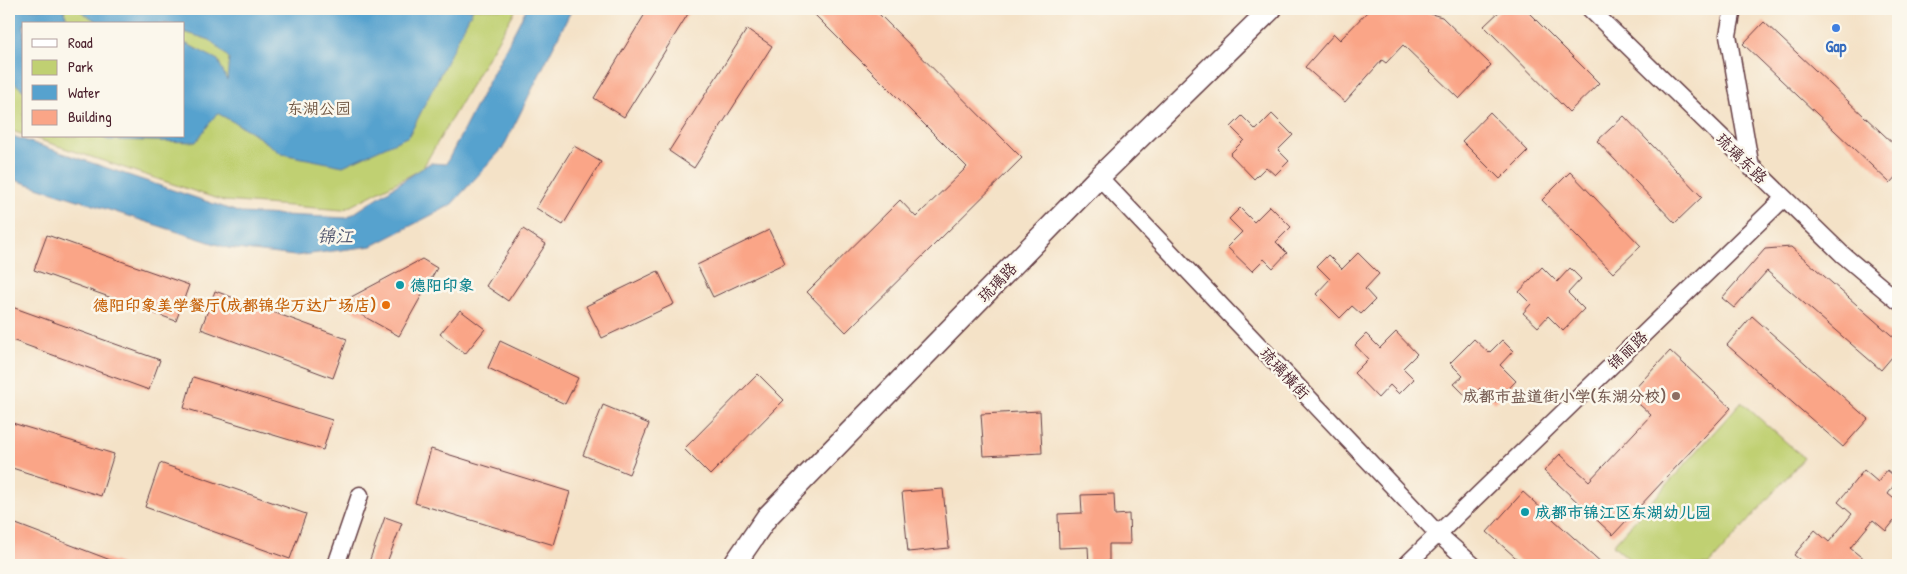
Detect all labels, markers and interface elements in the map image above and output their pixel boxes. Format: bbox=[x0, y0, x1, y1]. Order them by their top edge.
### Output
legend bbox=[22, 22, 185, 138]
marker: Gap bbox=[1830, 22, 1842, 34]
text: Road bbox=[68, 32, 93, 53]
place label: Gap bbox=[1826, 35, 1847, 58]
text: Park bbox=[68, 56, 93, 77]
text: Water bbox=[68, 82, 100, 103]
park label: 东湖公园 bbox=[287, 97, 351, 119]
text: Building bbox=[68, 106, 112, 127]
street label: 琉璃东路 bbox=[1711, 128, 1773, 188]
water label: 锦江 bbox=[317, 223, 354, 249]
street label: 琉璃路 bbox=[972, 257, 1022, 307]
place label: 德阳印象 bbox=[410, 274, 474, 296]
marker: 德阳印象 bbox=[394, 279, 406, 291]
place label: 德阳印象美学餐厅(成都锦华万达广场店) bbox=[93, 294, 376, 316]
marker: 德阳印象美学餐厅(成都锦华万达广场店) bbox=[380, 299, 392, 311]
street label: 锦丽路 bbox=[1602, 325, 1652, 375]
street label: 琉璃横街 bbox=[1255, 342, 1315, 404]
place label: 成都市盐道街小学(东湖分校) bbox=[1463, 385, 1666, 407]
marker: 成都市盐道街小学(东湖分校) bbox=[1670, 390, 1682, 402]
place label: 成都市锦江区东湖幼儿园 bbox=[1535, 501, 1711, 523]
marker: 成都市锦江区东湖幼儿园 bbox=[1519, 506, 1531, 518]

